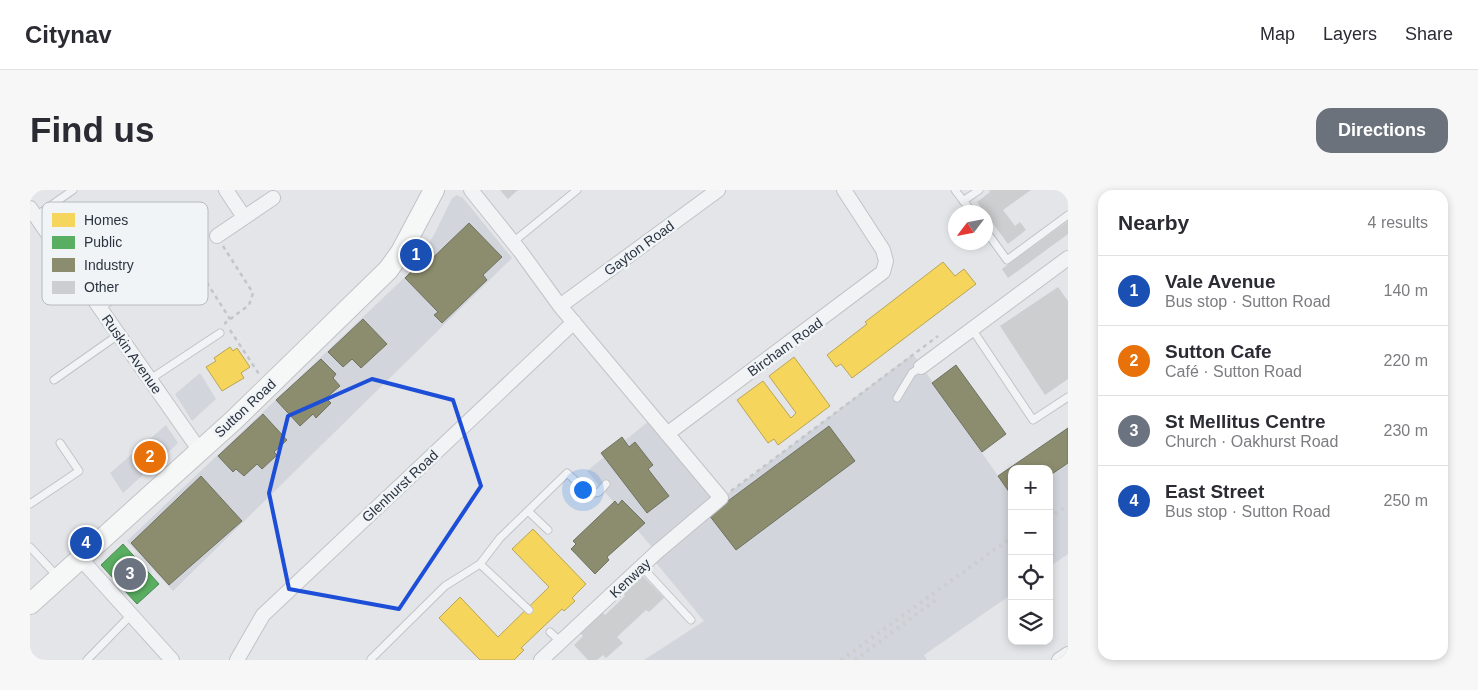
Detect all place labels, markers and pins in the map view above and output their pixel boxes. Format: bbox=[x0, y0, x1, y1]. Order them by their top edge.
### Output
pin: 1 bbox=[400, 236, 432, 274]
pin: 2 bbox=[134, 438, 166, 476]
pin: 4 bbox=[70, 524, 102, 562]
pin: 3 bbox=[114, 555, 146, 593]

